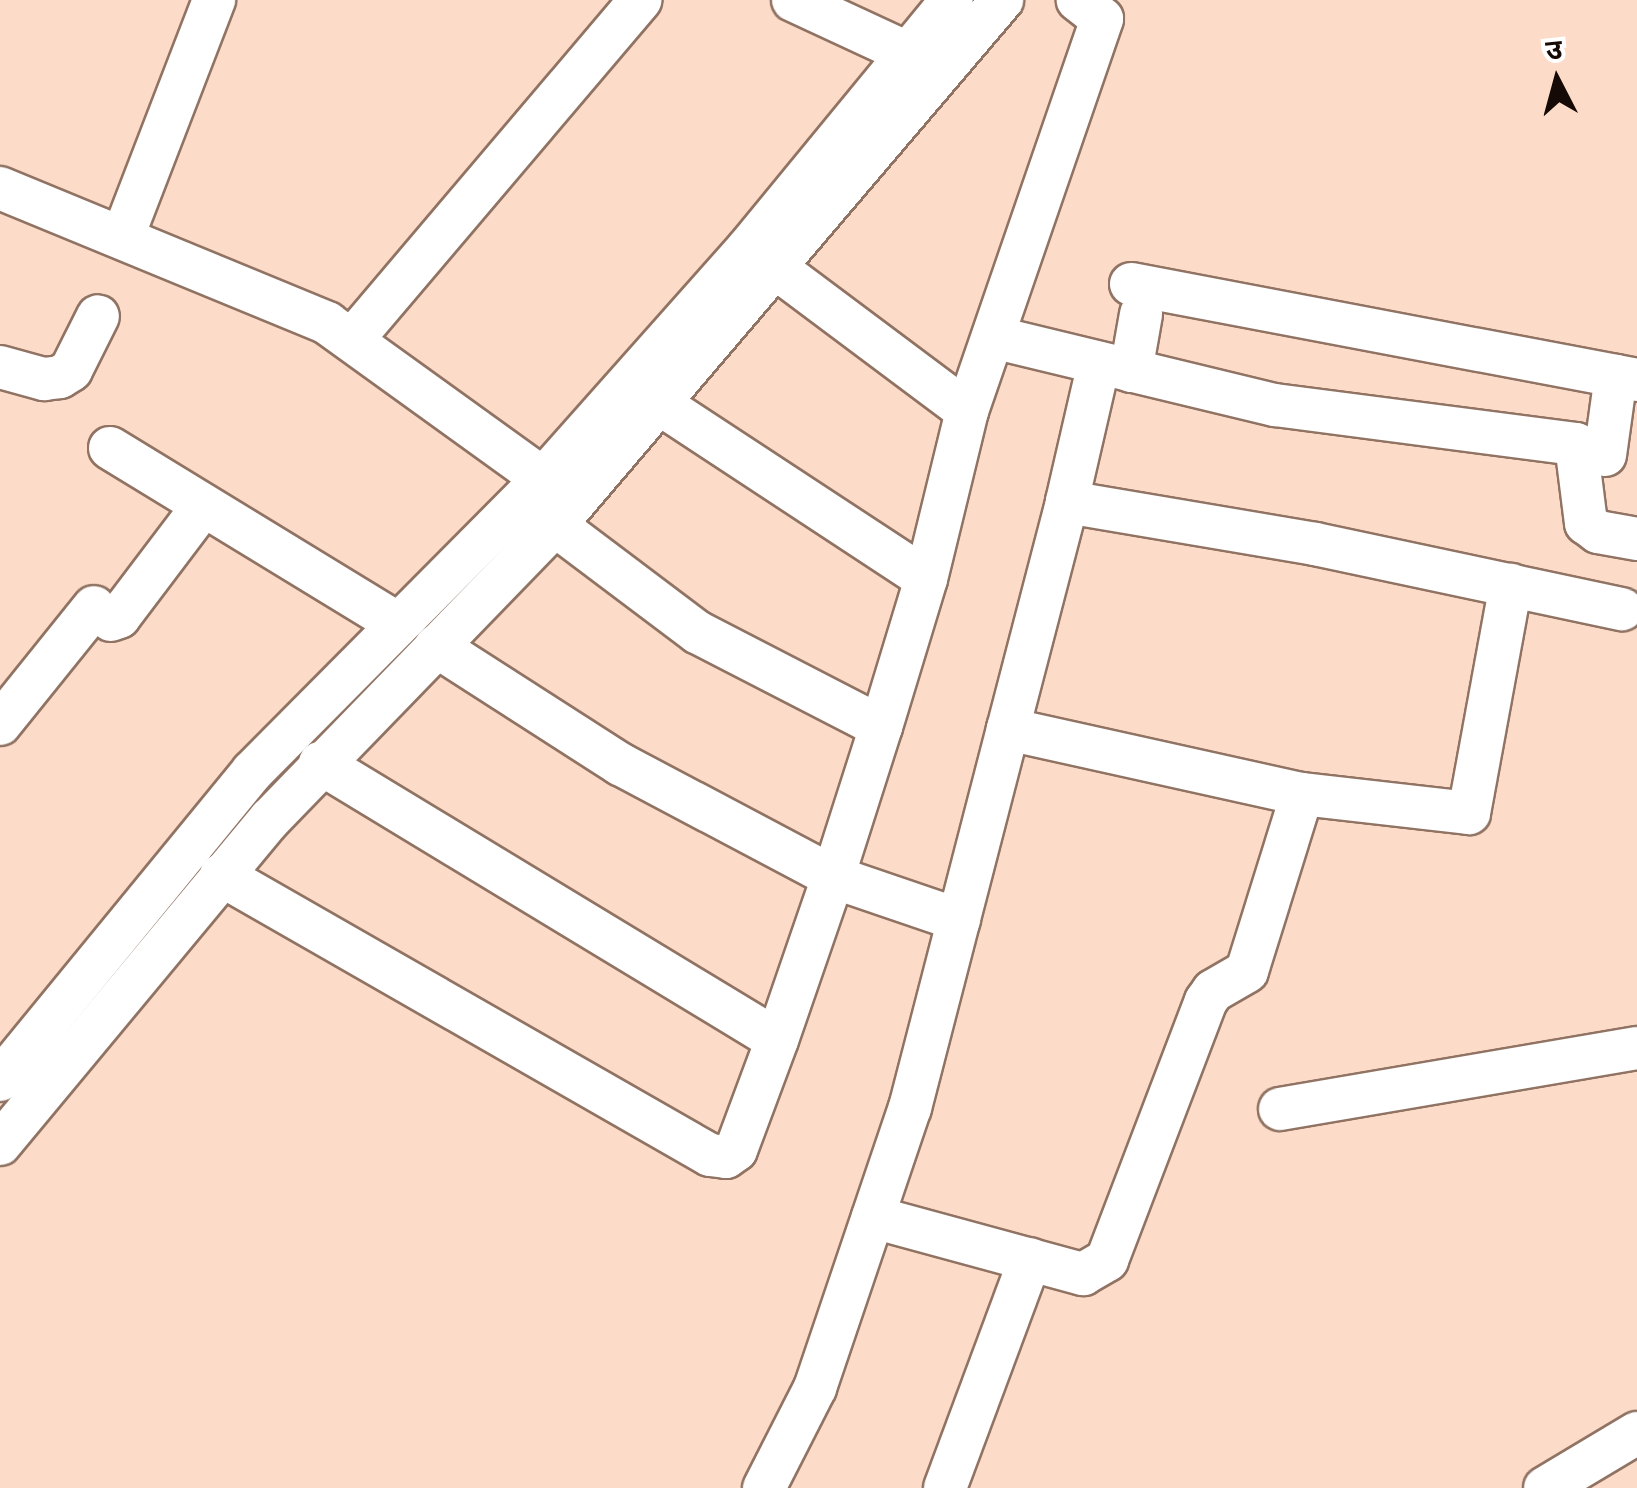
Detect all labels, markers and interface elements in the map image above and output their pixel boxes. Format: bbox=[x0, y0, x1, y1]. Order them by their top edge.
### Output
text: उ bbox=[1544, 28, 1564, 71]
north arrow bbox=[1507, 30, 1607, 130]

